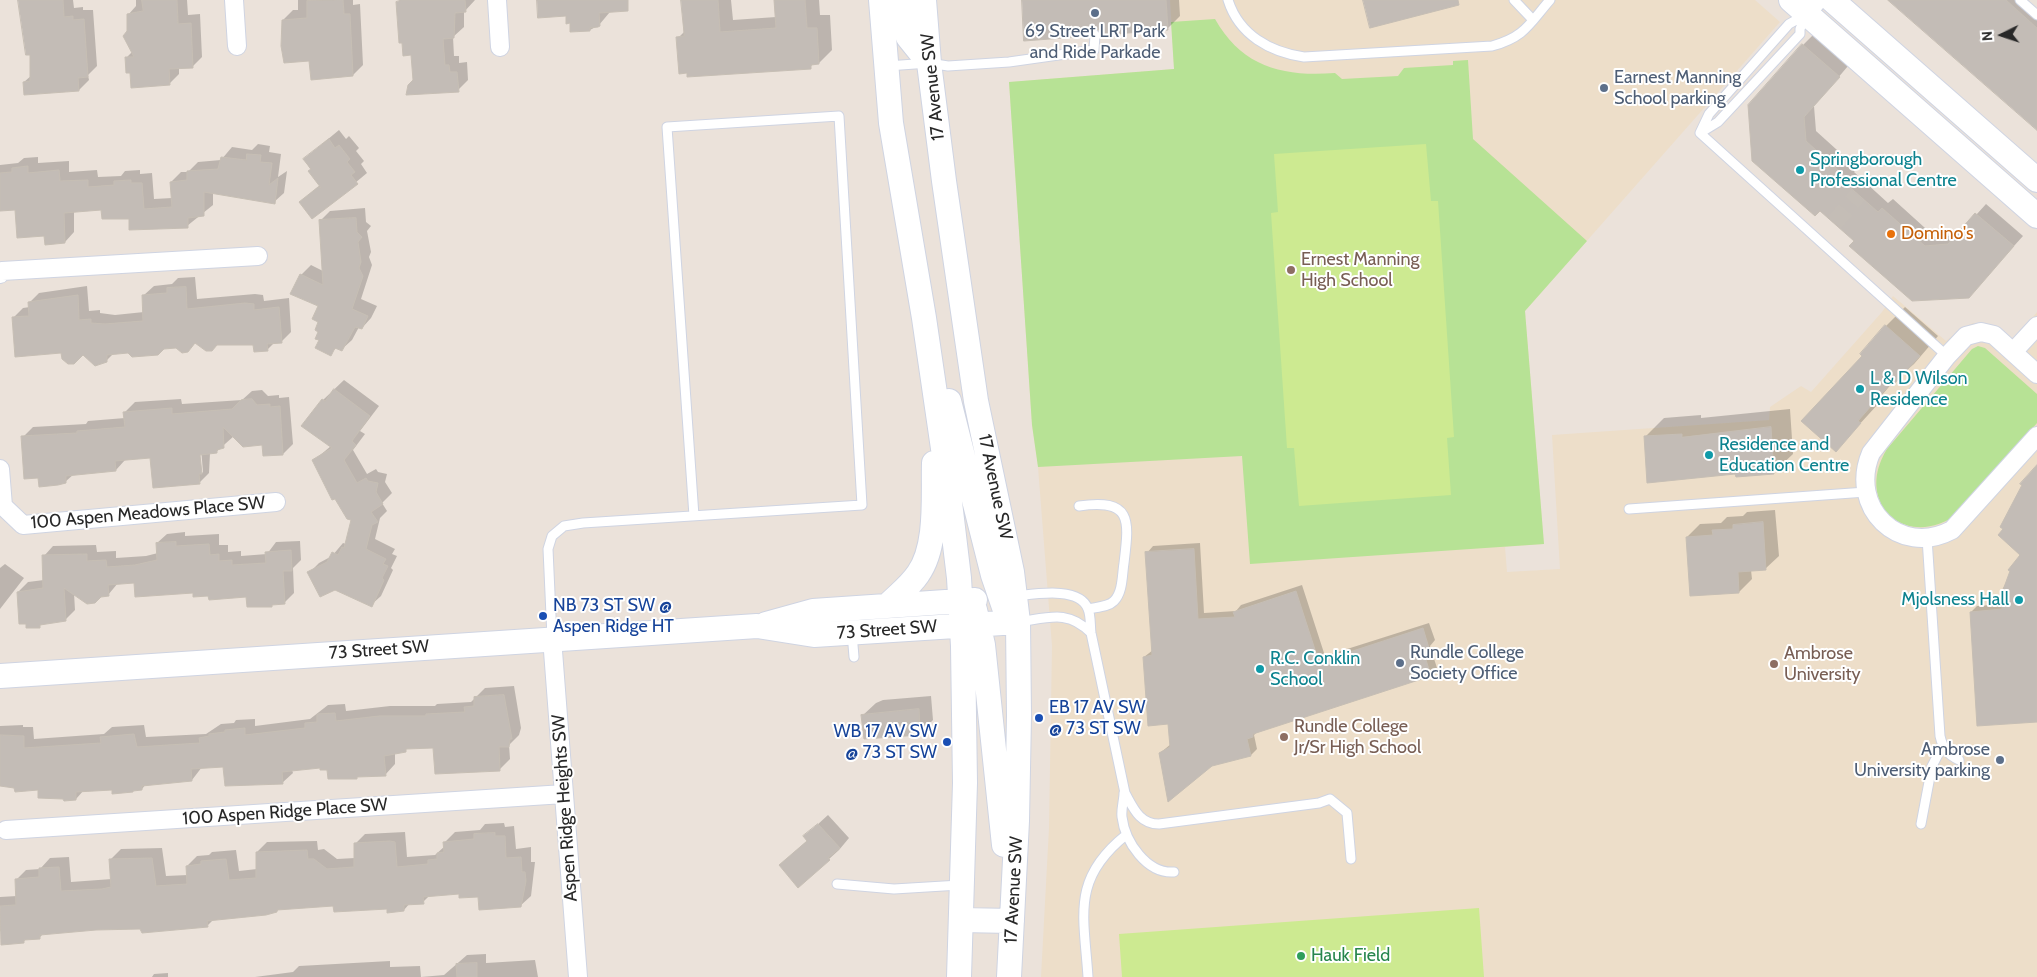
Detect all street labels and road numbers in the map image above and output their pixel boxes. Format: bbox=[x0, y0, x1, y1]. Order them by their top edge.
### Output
street label: 17 Avenue SW bbox=[917, 32, 949, 142]
street label: 17 Avenue SW bbox=[973, 432, 1017, 542]
street label: 100 Aspen Meadows Place SW bbox=[30, 492, 266, 534]
street label: 73 Street SW bbox=[836, 616, 938, 644]
street label: 73 Street SW bbox=[328, 636, 430, 664]
street label: Aspen Ridge Heights SW bbox=[548, 714, 582, 902]
street label: 100 Aspen Ridge Place SW bbox=[182, 794, 388, 830]
street label: 17 Avenue SW bbox=[1000, 836, 1028, 944]

